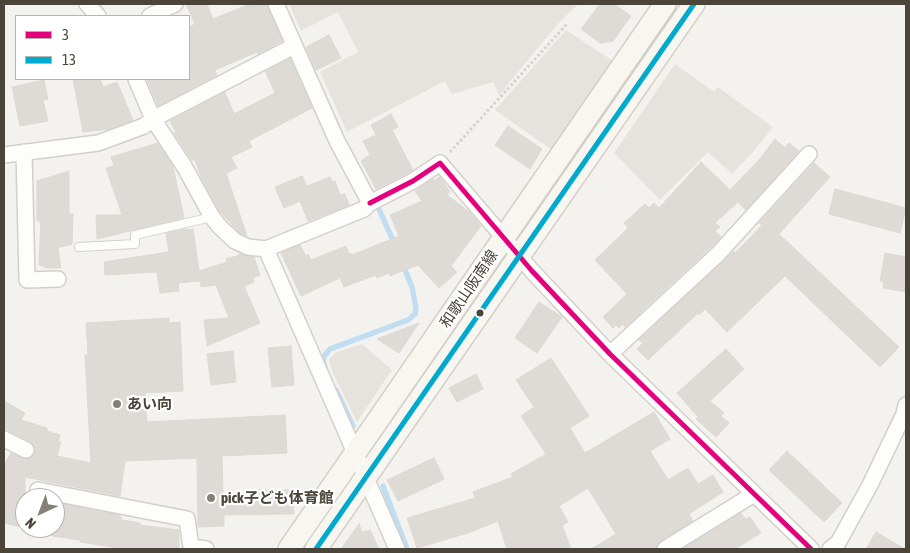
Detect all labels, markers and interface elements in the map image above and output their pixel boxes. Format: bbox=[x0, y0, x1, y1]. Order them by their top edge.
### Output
legend bbox=[15, 15, 190, 80]
text: 3 bbox=[62, 26, 69, 43]
text: 13 bbox=[62, 51, 76, 68]
street label: 和歌山阪南線 bbox=[436, 247, 502, 331]
unlabelled marker bbox=[475, 308, 485, 318]
place label: あい向 bbox=[127, 395, 172, 413]
marker: あい向 bbox=[111, 398, 123, 410]
north arrow bbox=[15, 488, 65, 538]
place label: pick子ども体育館 bbox=[221, 489, 334, 507]
marker: pick子ども体育館 bbox=[205, 492, 217, 504]
text: N bbox=[22, 515, 39, 532]

